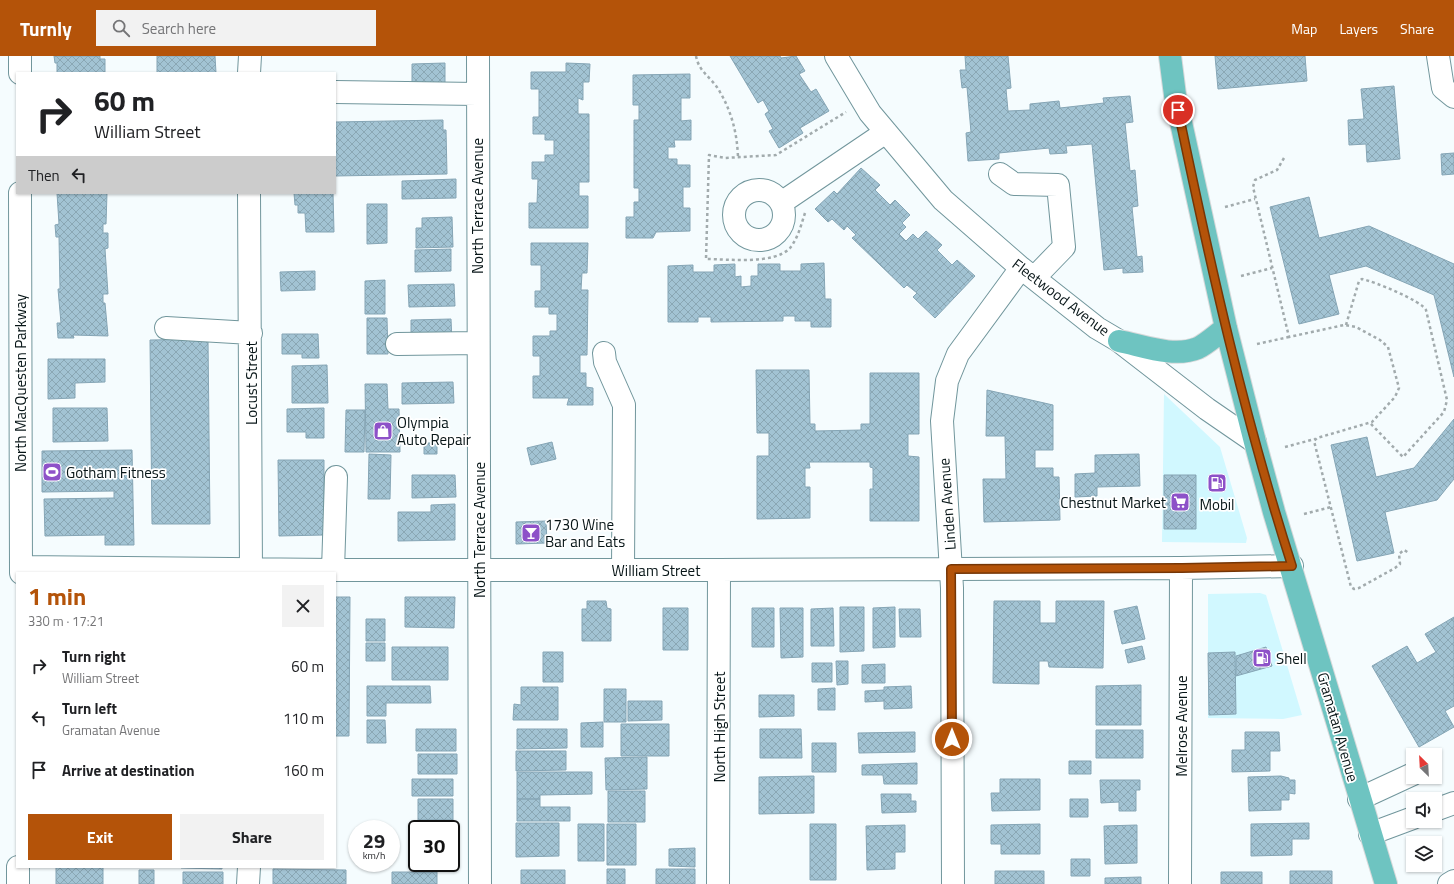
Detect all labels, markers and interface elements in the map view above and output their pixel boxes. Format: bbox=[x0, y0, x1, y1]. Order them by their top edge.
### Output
search box bbox=[96, 10, 376, 46]
text: Turnly bbox=[20, 14, 72, 43]
icon: search bbox=[110, 17, 132, 39]
text: Search here bbox=[142, 17, 216, 40]
text: Map bbox=[1291, 18, 1317, 39]
text: Layers bbox=[1339, 18, 1378, 39]
text: Share bbox=[1400, 18, 1434, 39]
text: 60 m bbox=[94, 79, 155, 122]
icon: right bbox=[28, 88, 80, 140]
pin bbox=[1161, 93, 1195, 127]
icon: arrive bbox=[1167, 99, 1189, 121]
text: William Street bbox=[94, 118, 201, 145]
street label: North Terrace Avenue bbox=[466, 138, 489, 274]
text: Then bbox=[28, 164, 60, 187]
icon: left bbox=[68, 164, 90, 186]
street label: Fleetwood Avenue bbox=[1007, 253, 1115, 341]
street label: North MacQuesten Parkway bbox=[9, 294, 32, 472]
street label: Locust Street bbox=[240, 340, 263, 425]
place label: Olympia Auto Repair bbox=[397, 411, 471, 451]
shop icon: Olympia Auto Repair bbox=[372, 420, 394, 442]
street label: Linden Avenue bbox=[932, 457, 962, 551]
sports icon: Gotham Fitness bbox=[41, 461, 63, 483]
place label: Gotham Fitness bbox=[66, 461, 166, 484]
street label: North Terrace Avenue bbox=[468, 462, 491, 598]
fuel station icon: Mobil bbox=[1206, 472, 1228, 494]
place label: Chestnut Market bbox=[1060, 491, 1167, 514]
supermarket icon: Chestnut Market bbox=[1169, 491, 1191, 513]
place label: Mobil bbox=[1199, 493, 1235, 516]
place label: 1730 Wine Bar and Eats bbox=[545, 513, 625, 553]
bar icon: 1730 Wine Bar and Eats bbox=[520, 522, 542, 544]
street label: William Street bbox=[612, 559, 701, 582]
text: 1 min bbox=[28, 578, 86, 614]
button: close bbox=[282, 585, 324, 627]
text: 330 m · 17:21 bbox=[28, 611, 104, 631]
text: Turn right bbox=[62, 645, 126, 668]
fuel station icon: Shell bbox=[1251, 647, 1273, 669]
place label: Shell bbox=[1276, 647, 1307, 670]
icon: right bbox=[28, 655, 50, 677]
text: 60 m bbox=[291, 655, 324, 678]
text: William Street bbox=[62, 668, 139, 688]
street label: Gramatan Avenue bbox=[1311, 669, 1365, 785]
street label: North High Street bbox=[708, 671, 731, 782]
street label: Melrose Avenue bbox=[1170, 675, 1193, 777]
text: Turn left bbox=[62, 697, 117, 720]
icon: left bbox=[28, 707, 50, 729]
text: 110 m bbox=[283, 707, 324, 730]
position arrow bbox=[931, 718, 973, 760]
text: Gramatan Avenue bbox=[62, 720, 160, 740]
north arrow bbox=[1406, 748, 1442, 784]
map controls bbox=[1406, 748, 1442, 872]
icon: arrive bbox=[28, 759, 50, 781]
text: Arrive at destination bbox=[62, 759, 195, 782]
text: 160 m bbox=[283, 759, 324, 782]
button: sound bbox=[1406, 792, 1442, 828]
button: Exit bbox=[28, 814, 172, 860]
button: Share bbox=[180, 814, 324, 860]
speed limit sign: 30 bbox=[408, 820, 460, 872]
text: 29 bbox=[363, 825, 385, 856]
button: layers bbox=[1406, 836, 1442, 872]
text: km/h bbox=[363, 848, 385, 863]

